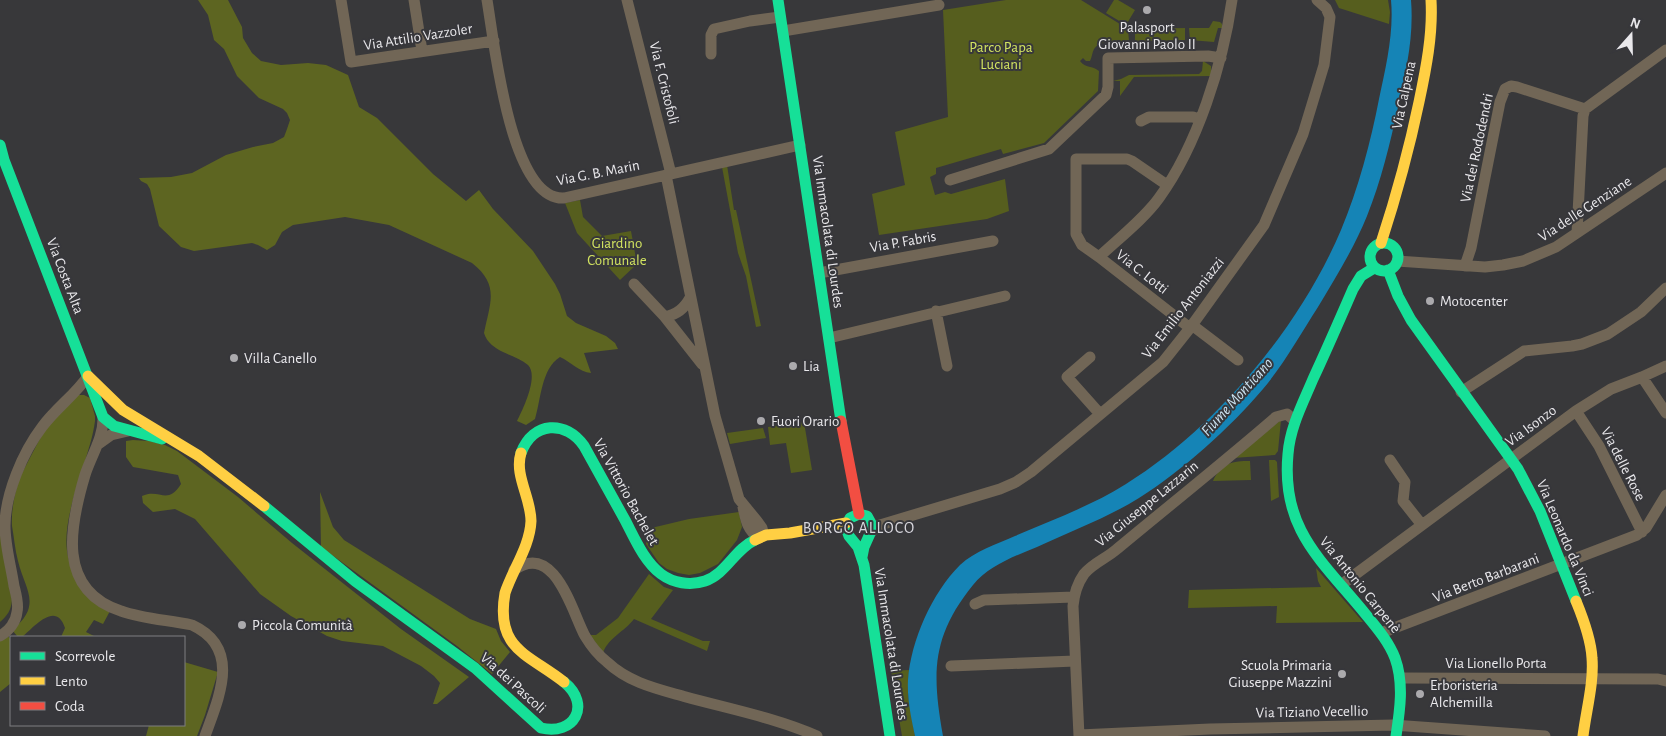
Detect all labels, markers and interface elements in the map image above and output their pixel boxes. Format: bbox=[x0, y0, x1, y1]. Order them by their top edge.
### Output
marker: Palasport Giovanni Paolo II bbox=[1141, 4, 1153, 16]
north arrow bbox=[1606, 10, 1656, 60]
text: N bbox=[1628, 15, 1642, 32]
place label: Palasport Giovanni Paolo II bbox=[1098, 20, 1196, 52]
street label: Via Attilio Vazzoler bbox=[363, 21, 474, 53]
street label: Via F. Cristofoli bbox=[646, 40, 682, 126]
park label: Parco Papa Luciani bbox=[969, 40, 1033, 72]
street label: Via Calpena bbox=[1389, 60, 1419, 130]
street label: Via dei Rododendri bbox=[1458, 92, 1496, 204]
street label: Via Immacolata di Lourdes bbox=[810, 155, 846, 309]
street label: Via G. B. Marin bbox=[555, 158, 641, 188]
street label: Via delle Genziane bbox=[1536, 173, 1634, 245]
street label: Via P. Fabris bbox=[869, 229, 937, 255]
street label: Via Costa Alta bbox=[44, 236, 86, 316]
park label: Giardino Comunale bbox=[587, 236, 647, 268]
street label: Via C. Lotti bbox=[1113, 247, 1171, 297]
street label: Via Emilio Antoniazzi bbox=[1139, 255, 1227, 361]
place label: Motocenter bbox=[1440, 294, 1508, 309]
marker: Motocenter bbox=[1424, 295, 1436, 307]
place label: Villa Canello bbox=[244, 351, 317, 366]
marker: Villa Canello bbox=[228, 352, 240, 364]
water label: Fiume Monticano bbox=[1198, 355, 1276, 439]
place label: Lia bbox=[803, 359, 820, 374]
marker: Lia bbox=[787, 360, 799, 372]
street label: Via Isonzo bbox=[1503, 403, 1559, 449]
place label: Fuori Orario bbox=[771, 414, 839, 429]
marker: Fuori Orario bbox=[755, 415, 767, 427]
street label: Via delle Rose bbox=[1598, 425, 1648, 503]
street label: Via Vittorio Bachelet bbox=[591, 436, 662, 548]
street label: Via Giuseppe Lazzarin bbox=[1093, 458, 1201, 550]
street label: Via Leonardo da Vinci bbox=[1534, 478, 1596, 598]
district label: BORGO ALLOCO bbox=[803, 520, 915, 536]
street label: Via Antonio Carpenè bbox=[1317, 534, 1403, 636]
street label: Via Berto Barbarani bbox=[1431, 551, 1541, 605]
street label: Via Immacolata di Lourdes bbox=[872, 567, 910, 721]
place label: Piccola Comunità bbox=[252, 618, 353, 633]
marker: Piccola Comunità bbox=[236, 619, 248, 631]
legend bbox=[10, 636, 185, 726]
text: Scorrevole bbox=[55, 649, 116, 664]
street label: Via dei Pascoli bbox=[477, 650, 549, 716]
street label: Via Lionello Porta bbox=[1445, 656, 1547, 671]
place label: Scuola Primaria Giuseppe Mazzini bbox=[1229, 658, 1332, 690]
marker: Scuola Primaria Giuseppe Mazzini bbox=[1336, 668, 1348, 680]
text: Lento bbox=[55, 674, 88, 689]
place label: Erboristeria Alchemilla bbox=[1430, 678, 1498, 710]
marker: Erboristeria Alchemilla bbox=[1414, 688, 1426, 700]
text: Coda bbox=[55, 699, 85, 714]
street label: Via Tiziano Vecellio bbox=[1256, 704, 1368, 720]

